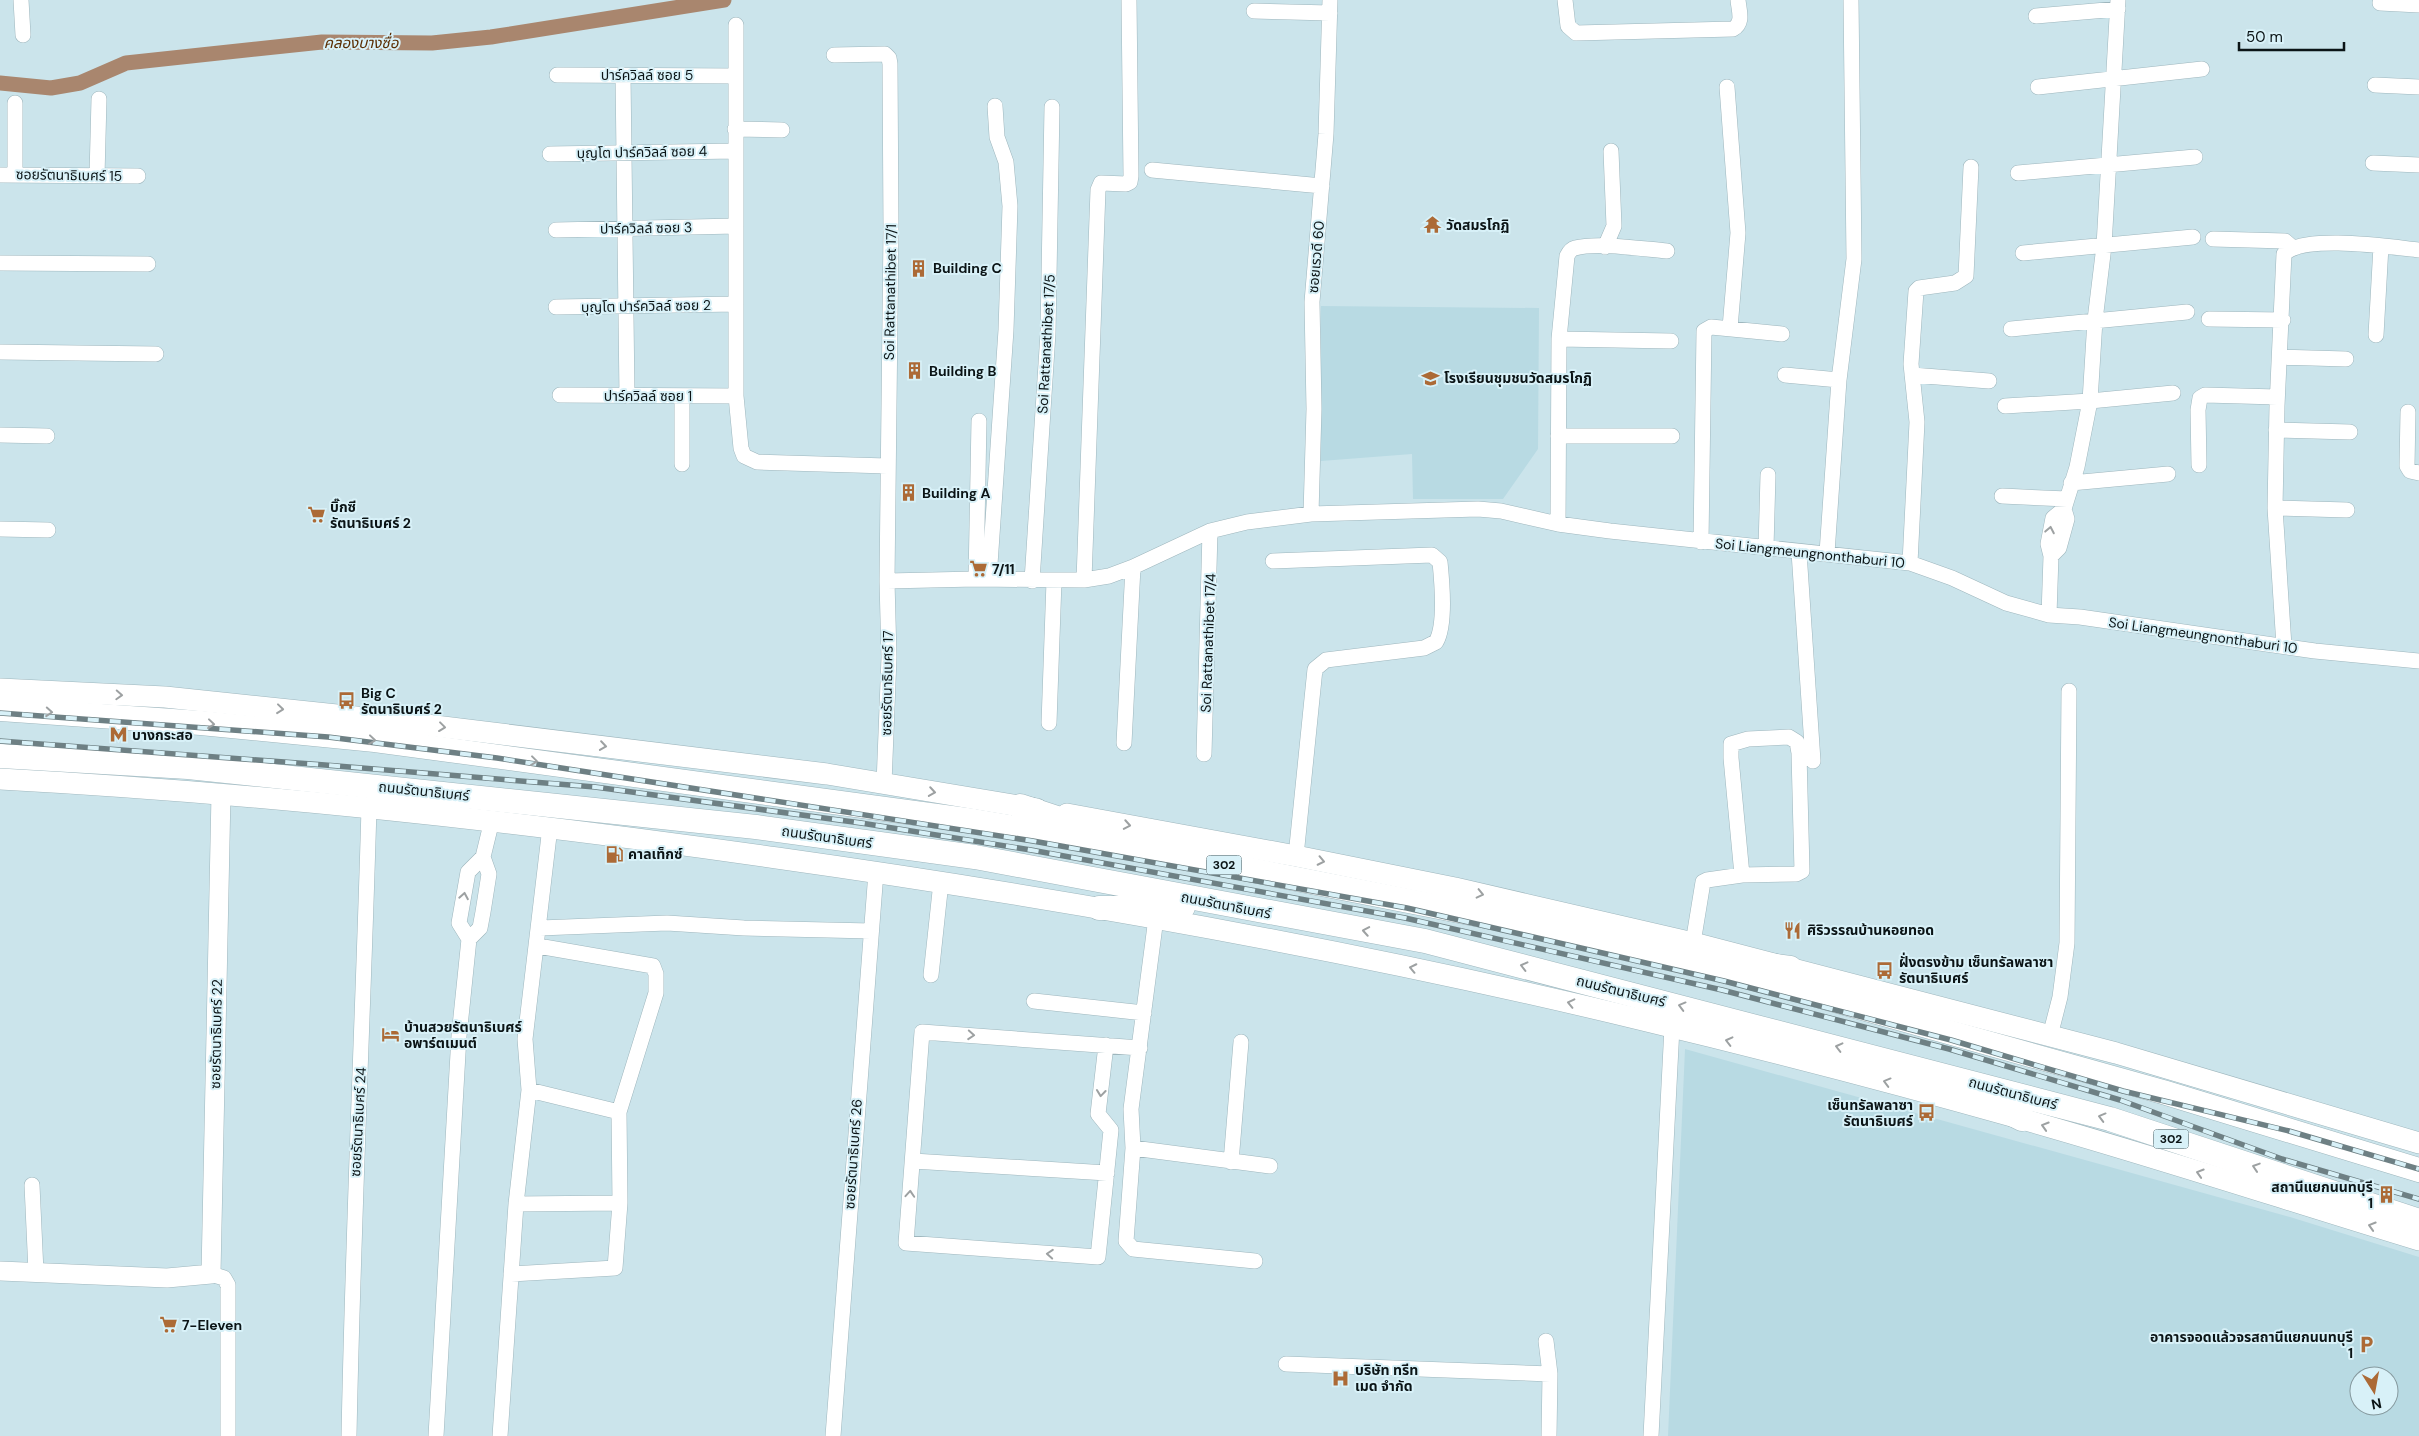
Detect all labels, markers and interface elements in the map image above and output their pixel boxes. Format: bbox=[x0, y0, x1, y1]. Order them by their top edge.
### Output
scale bar bbox=[2239, 20, 2344, 52]
text: 50 m bbox=[2246, 27, 2283, 47]
water label: คลองบางซื่อ bbox=[324, 32, 400, 53]
street label: ปาร์ควิลล์ ซอย 5 bbox=[601, 66, 693, 84]
street label: บุญโต ปาร์ควิลล์ ซอย 4 bbox=[577, 142, 708, 162]
street label: ซอยรัตนาธิเบศร์ 15 bbox=[16, 165, 122, 185]
temple icon: วัดสมรโกฏิ bbox=[1422, 215, 1442, 235]
place label: วัดสมรโกฏิ bbox=[1446, 216, 1509, 234]
street label: ปาร์ควิลล์ ซอย 3 bbox=[600, 218, 692, 238]
street label: ซอยเรวดี 60 bbox=[1304, 220, 1328, 294]
street label: Soi Rattanathibet 17/1 bbox=[880, 224, 900, 360]
building icon: Building C bbox=[909, 258, 929, 278]
place label: Building C bbox=[933, 259, 1002, 277]
street label: Soi Rattanathibet 17/5 bbox=[1033, 274, 1059, 414]
street label: บุญโต ปาร์ควิลล์ ซอย 2 bbox=[581, 296, 711, 316]
building icon: Building B bbox=[905, 361, 925, 381]
place label: Building B bbox=[929, 362, 996, 380]
school or university icon: โรงเรียนชุมชนวัดสมรโกฏิ bbox=[1420, 368, 1440, 388]
place label: โรงเรียนชุมชนวัดสมรโกฏิ bbox=[1444, 369, 1592, 387]
street label: ปาร์ควิลล์ ซอย 1 bbox=[604, 387, 692, 405]
building icon: Building A bbox=[898, 483, 918, 503]
place label: Building A bbox=[922, 484, 990, 502]
place label: บิ๊กซี รัตนาธิเบศร์ 2 bbox=[330, 498, 411, 532]
supermarket icon: บิ๊กซี รัตนาธิเบศร์ 2 bbox=[306, 505, 326, 525]
one-way arrow bbox=[2045, 525, 2055, 534]
street label: Soi Liangmeungnonthaburi 10 bbox=[1714, 534, 1906, 572]
supermarket icon: 7/11 bbox=[968, 559, 988, 579]
place label: 7/11 bbox=[992, 560, 1015, 578]
street label: Soi Rattanathibet 17/4 bbox=[1197, 573, 1219, 713]
street label: Soi Liangmeungnonthaburi 10 bbox=[2107, 613, 2299, 657]
street label: ซอยรัตนาธิเบศร์ 17 bbox=[877, 630, 897, 736]
place label: Big C รัตนาธิเบศร์ 2 bbox=[361, 684, 442, 718]
one-way arrow bbox=[115, 689, 123, 700]
bus stop icon: Big C รัตนาธิเบศร์ 2 bbox=[337, 691, 357, 711]
one-way arrow bbox=[277, 704, 285, 715]
one-way arrow bbox=[45, 706, 53, 717]
one-way arrow bbox=[207, 718, 215, 729]
one-way arrow bbox=[438, 721, 446, 732]
metro station icon: บางกระสอ bbox=[108, 725, 128, 745]
place label: บางกระสอ bbox=[132, 726, 193, 744]
one-way arrow bbox=[369, 734, 377, 745]
one-way arrow bbox=[599, 741, 608, 751]
one-way arrow bbox=[530, 755, 538, 766]
street label: ถนนรัตนาธิเบศร์ bbox=[378, 777, 471, 805]
one-way arrow bbox=[928, 786, 937, 796]
one-way arrow bbox=[1122, 819, 1131, 830]
street label: ถนนรัตนาธิเบศร์ bbox=[781, 822, 874, 852]
fuel station icon: คาลเท็กซ์ bbox=[604, 844, 624, 864]
place label: คาลเท็กซ์ bbox=[628, 845, 683, 863]
one-way arrow bbox=[1317, 855, 1325, 866]
road number: 302 bbox=[1206, 856, 1242, 874]
street label: ถนนรัตนาธิเบศร์ bbox=[1179, 887, 1273, 923]
one-way arrow bbox=[1476, 888, 1485, 899]
one-way arrow bbox=[458, 892, 468, 901]
restaurant icon: ศิริวรรณบ้านหอยทอด bbox=[1783, 920, 1803, 940]
place label: ศิริวรรณบ้านหอยทอด bbox=[1807, 921, 1934, 939]
one-way arrow bbox=[1361, 926, 1370, 936]
place label: ฝั่งตรงข้าม เซ็นทรัลพลาซา รัตนาธิเบศร์ bbox=[1899, 952, 2053, 987]
bus stop icon: ฝั่งตรงข้าม เซ็นทรัลพลาซา รัตนาธิเบศร์ bbox=[1875, 960, 1895, 980]
one-way arrow bbox=[1520, 961, 1529, 972]
one-way arrow bbox=[1408, 964, 1417, 974]
street label: ถนนรัตนาธิเบศร์ bbox=[1575, 971, 1668, 1011]
street label: ซอยรัตนาธิเบศร์ 22 bbox=[206, 979, 226, 1089]
one-way arrow bbox=[1567, 998, 1576, 1009]
one-way arrow bbox=[1678, 1002, 1686, 1012]
place label: บ้านสวยรัตนาธิเบศร์ อพาร์ตเมนต์ bbox=[404, 1018, 522, 1052]
hotel icon: บ้านสวยรัตนาธิเบศร์ อพาร์ตเมนต์ bbox=[380, 1025, 400, 1045]
one-way arrow bbox=[967, 1029, 975, 1040]
one-way arrow bbox=[1725, 1036, 1734, 1047]
one-way arrow bbox=[1835, 1042, 1844, 1053]
street label: ซอยรัตนาธิเบศร์ 24 bbox=[346, 1066, 370, 1177]
street label: ถนนรัตนาธิเบศร์ bbox=[1967, 1072, 2060, 1114]
one-way arrow bbox=[1882, 1077, 1891, 1088]
one-way arrow bbox=[1096, 1090, 1107, 1098]
place label: เซ็นทรัลพลาซา รัตนาธิเบศร์ bbox=[1827, 1096, 1913, 1130]
street label: ซอยรัตนาธิเบศร์ 26 bbox=[840, 1098, 866, 1210]
bus stop icon: เซ็นทรัลพลาซา รัตนาธิเบศร์ bbox=[1917, 1103, 1937, 1123]
one-way arrow bbox=[2098, 1112, 2106, 1122]
one-way arrow bbox=[2041, 1121, 2049, 1131]
road number: 302 bbox=[2154, 1130, 2188, 1148]
one-way arrow bbox=[2253, 1163, 2261, 1173]
one-way arrow bbox=[2196, 1169, 2205, 1179]
place label: สถานีแยกนนทบุรี 1 bbox=[2271, 1178, 2373, 1212]
building icon: สถานีแยกนนทบุรี 1 bbox=[2377, 1185, 2397, 1205]
one-way arrow bbox=[904, 1190, 915, 1198]
one-way arrow bbox=[2369, 1221, 2377, 1231]
one-way arrow bbox=[1046, 1248, 1054, 1259]
supermarket icon: 7-Eleven bbox=[158, 1315, 178, 1335]
place label: 7-Eleven bbox=[182, 1316, 242, 1334]
place label: อาคารจอดแล้วจรสถานีแยกนนทบุรี 1 bbox=[2150, 1328, 2353, 1362]
parking icon: อาคารจอดแล้วจรสถานีแยกนนทบุรี 1 bbox=[2357, 1335, 2377, 1355]
place label: บริษัท ทรีท เมด จำกัด bbox=[1355, 1361, 1418, 1395]
north arrow bbox=[2349, 1366, 2399, 1416]
hospital icon: บริษัท ทรีท เมด จำกัด bbox=[1331, 1368, 1351, 1388]
text: N bbox=[2370, 1394, 2383, 1414]

